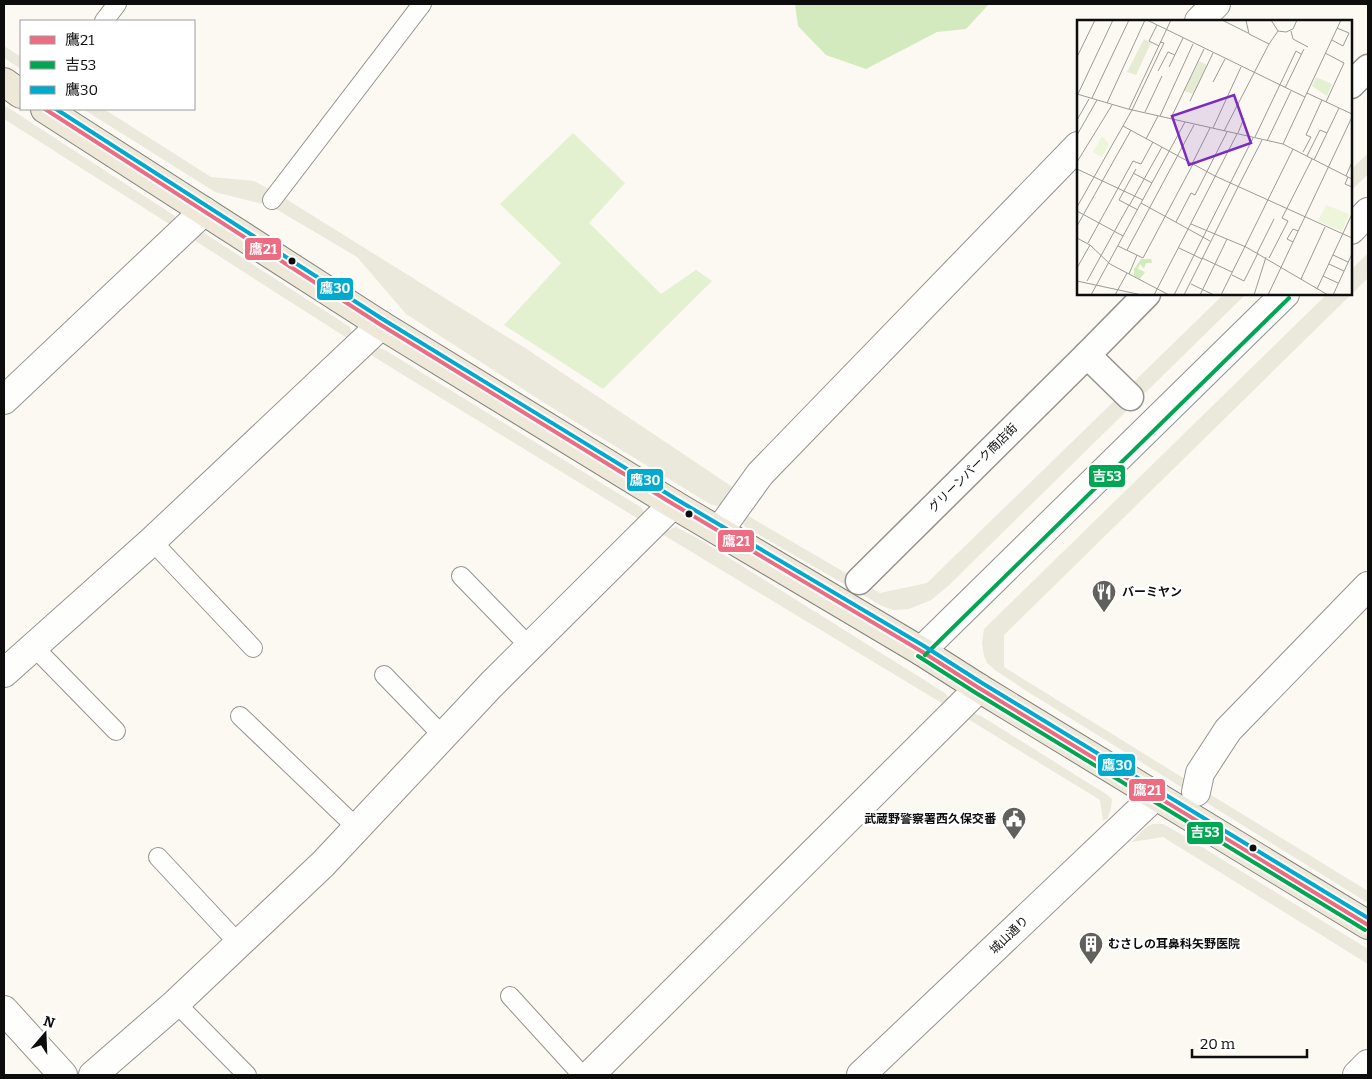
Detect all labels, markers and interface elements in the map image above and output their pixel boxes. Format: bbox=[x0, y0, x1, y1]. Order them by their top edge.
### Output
legend bbox=[20, 20, 195, 110]
inset map bbox=[1077, 20, 1352, 295]
text: 鷹21 bbox=[65, 31, 94, 49]
text: 吉53 bbox=[65, 56, 96, 74]
text: 鷹30 bbox=[65, 81, 98, 99]
line badge: 鷹21 bbox=[244, 237, 282, 261]
text: 鷹21 bbox=[249, 241, 277, 258]
unlabelled marker bbox=[287, 256, 297, 266]
line badge: 鷹30 bbox=[316, 277, 354, 301]
text: 鷹30 bbox=[320, 280, 351, 297]
street label: グリーンパーク商店街 bbox=[926, 421, 1020, 515]
line badge: 吉53 bbox=[1088, 464, 1126, 488]
line badge: 鷹30 bbox=[626, 468, 664, 492]
text: 吉53 bbox=[1092, 468, 1122, 485]
text: 鷹30 bbox=[630, 472, 661, 489]
unlabelled marker bbox=[684, 509, 694, 519]
line badge: 鷹21 bbox=[717, 529, 755, 553]
text: 鷹21 bbox=[722, 533, 750, 550]
restaurant icon: バーミヤン bbox=[1091, 579, 1117, 613]
place label: バーミヤン bbox=[1122, 585, 1182, 599]
line badge: 鷹30 bbox=[1097, 753, 1136, 777]
text: 鷹30 bbox=[1102, 757, 1133, 774]
line badge: 鷹21 bbox=[1128, 778, 1166, 802]
text: 鷹21 bbox=[1133, 782, 1161, 799]
public building icon: 武蔵野警察署西久保交番 bbox=[1001, 806, 1027, 840]
place label: 武蔵野警察署西久保交番 bbox=[864, 812, 997, 826]
line badge: 吉53 bbox=[1186, 821, 1224, 845]
text: 吉53 bbox=[1190, 824, 1220, 841]
unlabelled marker bbox=[1248, 843, 1258, 853]
street label: 城山通り bbox=[987, 913, 1031, 957]
building icon: むさしの耳鼻科矢野医院 bbox=[1078, 931, 1104, 965]
place label: むさしの耳鼻科矢野医院 bbox=[1108, 937, 1240, 951]
north arrow bbox=[20, 1009, 70, 1059]
text: N bbox=[41, 1012, 57, 1032]
scale bar bbox=[1192, 1026, 1307, 1058]
text: 20 m bbox=[1200, 1035, 1236, 1053]

